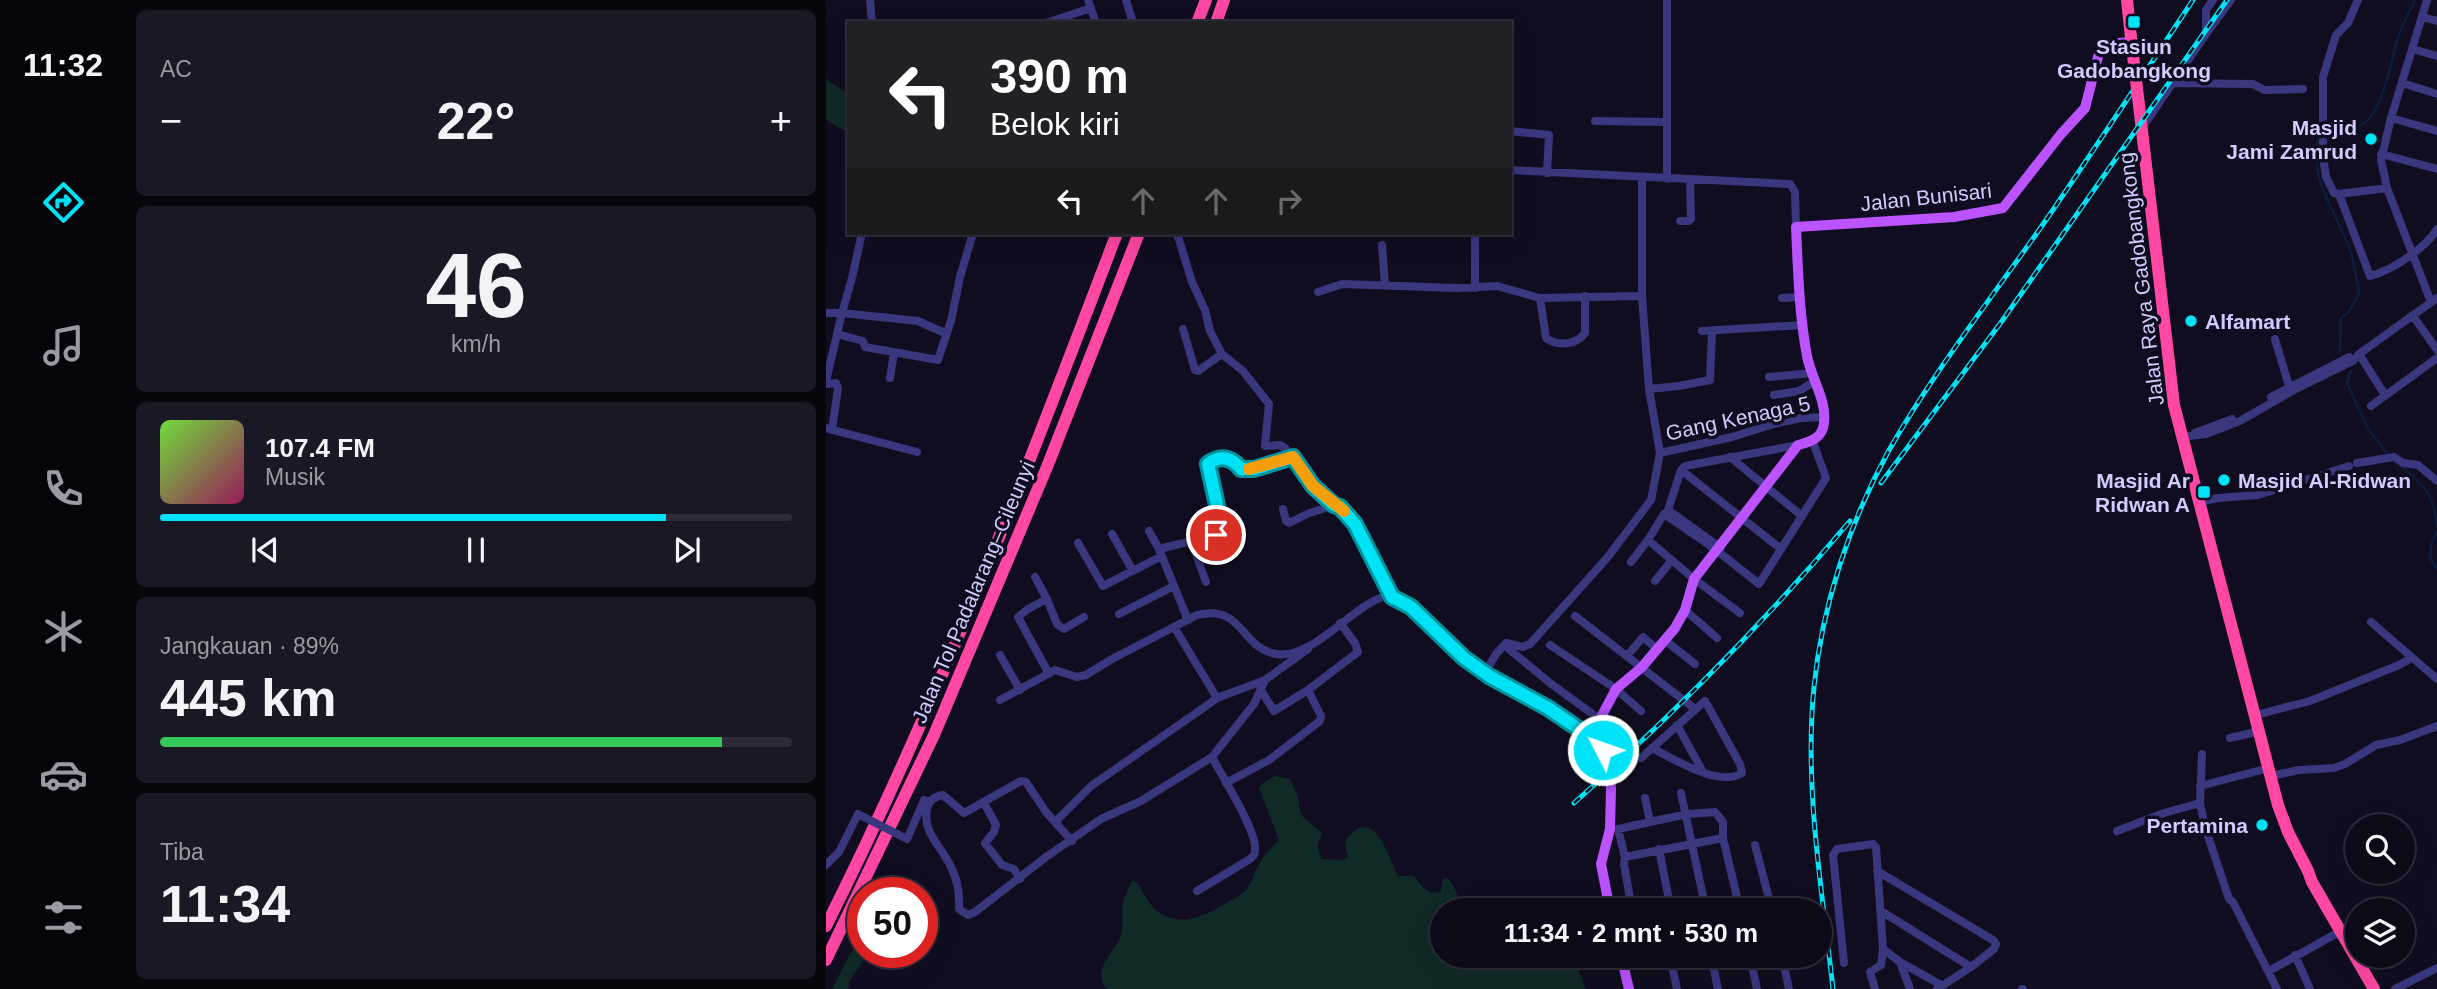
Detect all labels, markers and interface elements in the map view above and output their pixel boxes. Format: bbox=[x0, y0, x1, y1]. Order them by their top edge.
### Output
marker: Stasiun Gadobangkong bbox=[2126, 14, 2142, 30]
place label: Stasiun Gadobangkong bbox=[2057, 35, 2211, 82]
text: 11:32 bbox=[23, 47, 103, 83]
icon: left bbox=[875, 49, 966, 140]
text: 390 m bbox=[990, 49, 1129, 103]
text: AC bbox=[160, 56, 192, 82]
text: 22° bbox=[437, 92, 515, 150]
text: − bbox=[160, 100, 182, 142]
text: + bbox=[770, 100, 792, 142]
text: Belok kiri bbox=[990, 106, 1120, 142]
place label: Masjid Jami Zamrud bbox=[2226, 116, 2357, 163]
marker: Masjid Jami Zamrud bbox=[2363, 131, 2379, 147]
street label: Jalan Raya Gadobangkong bbox=[2114, 151, 2168, 407]
icon: directions bbox=[39, 178, 88, 227]
street label: Jalan Bunisari bbox=[1859, 179, 1993, 215]
icon: left bbox=[1051, 182, 1089, 220]
icon: ahead bbox=[1124, 182, 1162, 220]
icon: ahead bbox=[1197, 182, 1235, 220]
icon: right bbox=[1270, 182, 1308, 220]
text: 46 bbox=[425, 235, 527, 336]
place label: Alfamart bbox=[2205, 310, 2290, 333]
marker: Alfamart bbox=[2183, 313, 2199, 329]
icon: music bbox=[39, 321, 88, 370]
text: km/h bbox=[451, 331, 501, 357]
street label: Gang Kenaga 5 bbox=[1664, 391, 1812, 445]
text: 107.4 FM bbox=[265, 433, 375, 463]
street label: Jalan Tol Padalarang–Cileunyi bbox=[907, 458, 1039, 726]
icon: phone bbox=[39, 464, 88, 513]
text: Musik bbox=[265, 464, 325, 490]
place label: Masjid Ar Ridwan A bbox=[2095, 469, 2190, 516]
place label: Masjid Al-Ridwan bbox=[2238, 469, 2411, 492]
marker: Masjid Al-Ridwan bbox=[2216, 472, 2232, 488]
marker: Masjid Ar Ridwan A bbox=[2196, 484, 2212, 500]
pin bbox=[1186, 505, 1246, 565]
icon: arrive bbox=[1197, 516, 1235, 554]
icon: previous bbox=[246, 531, 284, 569]
icon: pause bbox=[457, 531, 495, 569]
icon: next bbox=[668, 531, 706, 569]
icon: climate bbox=[39, 607, 88, 656]
text: Jangkauan · 89% bbox=[160, 633, 339, 659]
text: 445 km bbox=[160, 669, 336, 727]
position arrow bbox=[1566, 713, 1640, 787]
icon: car bbox=[39, 750, 88, 799]
place label: Pertamina bbox=[2146, 814, 2248, 837]
map controls bbox=[2345, 814, 2415, 968]
button: search bbox=[2345, 814, 2415, 884]
marker: Pertamina bbox=[2254, 817, 2270, 833]
text: Tiba bbox=[160, 839, 204, 865]
text: 11:34 bbox=[160, 875, 290, 933]
speed limit sign: 50 bbox=[847, 877, 938, 968]
icon: filters bbox=[39, 893, 88, 942]
button: layers bbox=[2345, 898, 2415, 968]
text: 11:34 · 2 mnt · 530 m bbox=[1504, 918, 1758, 948]

